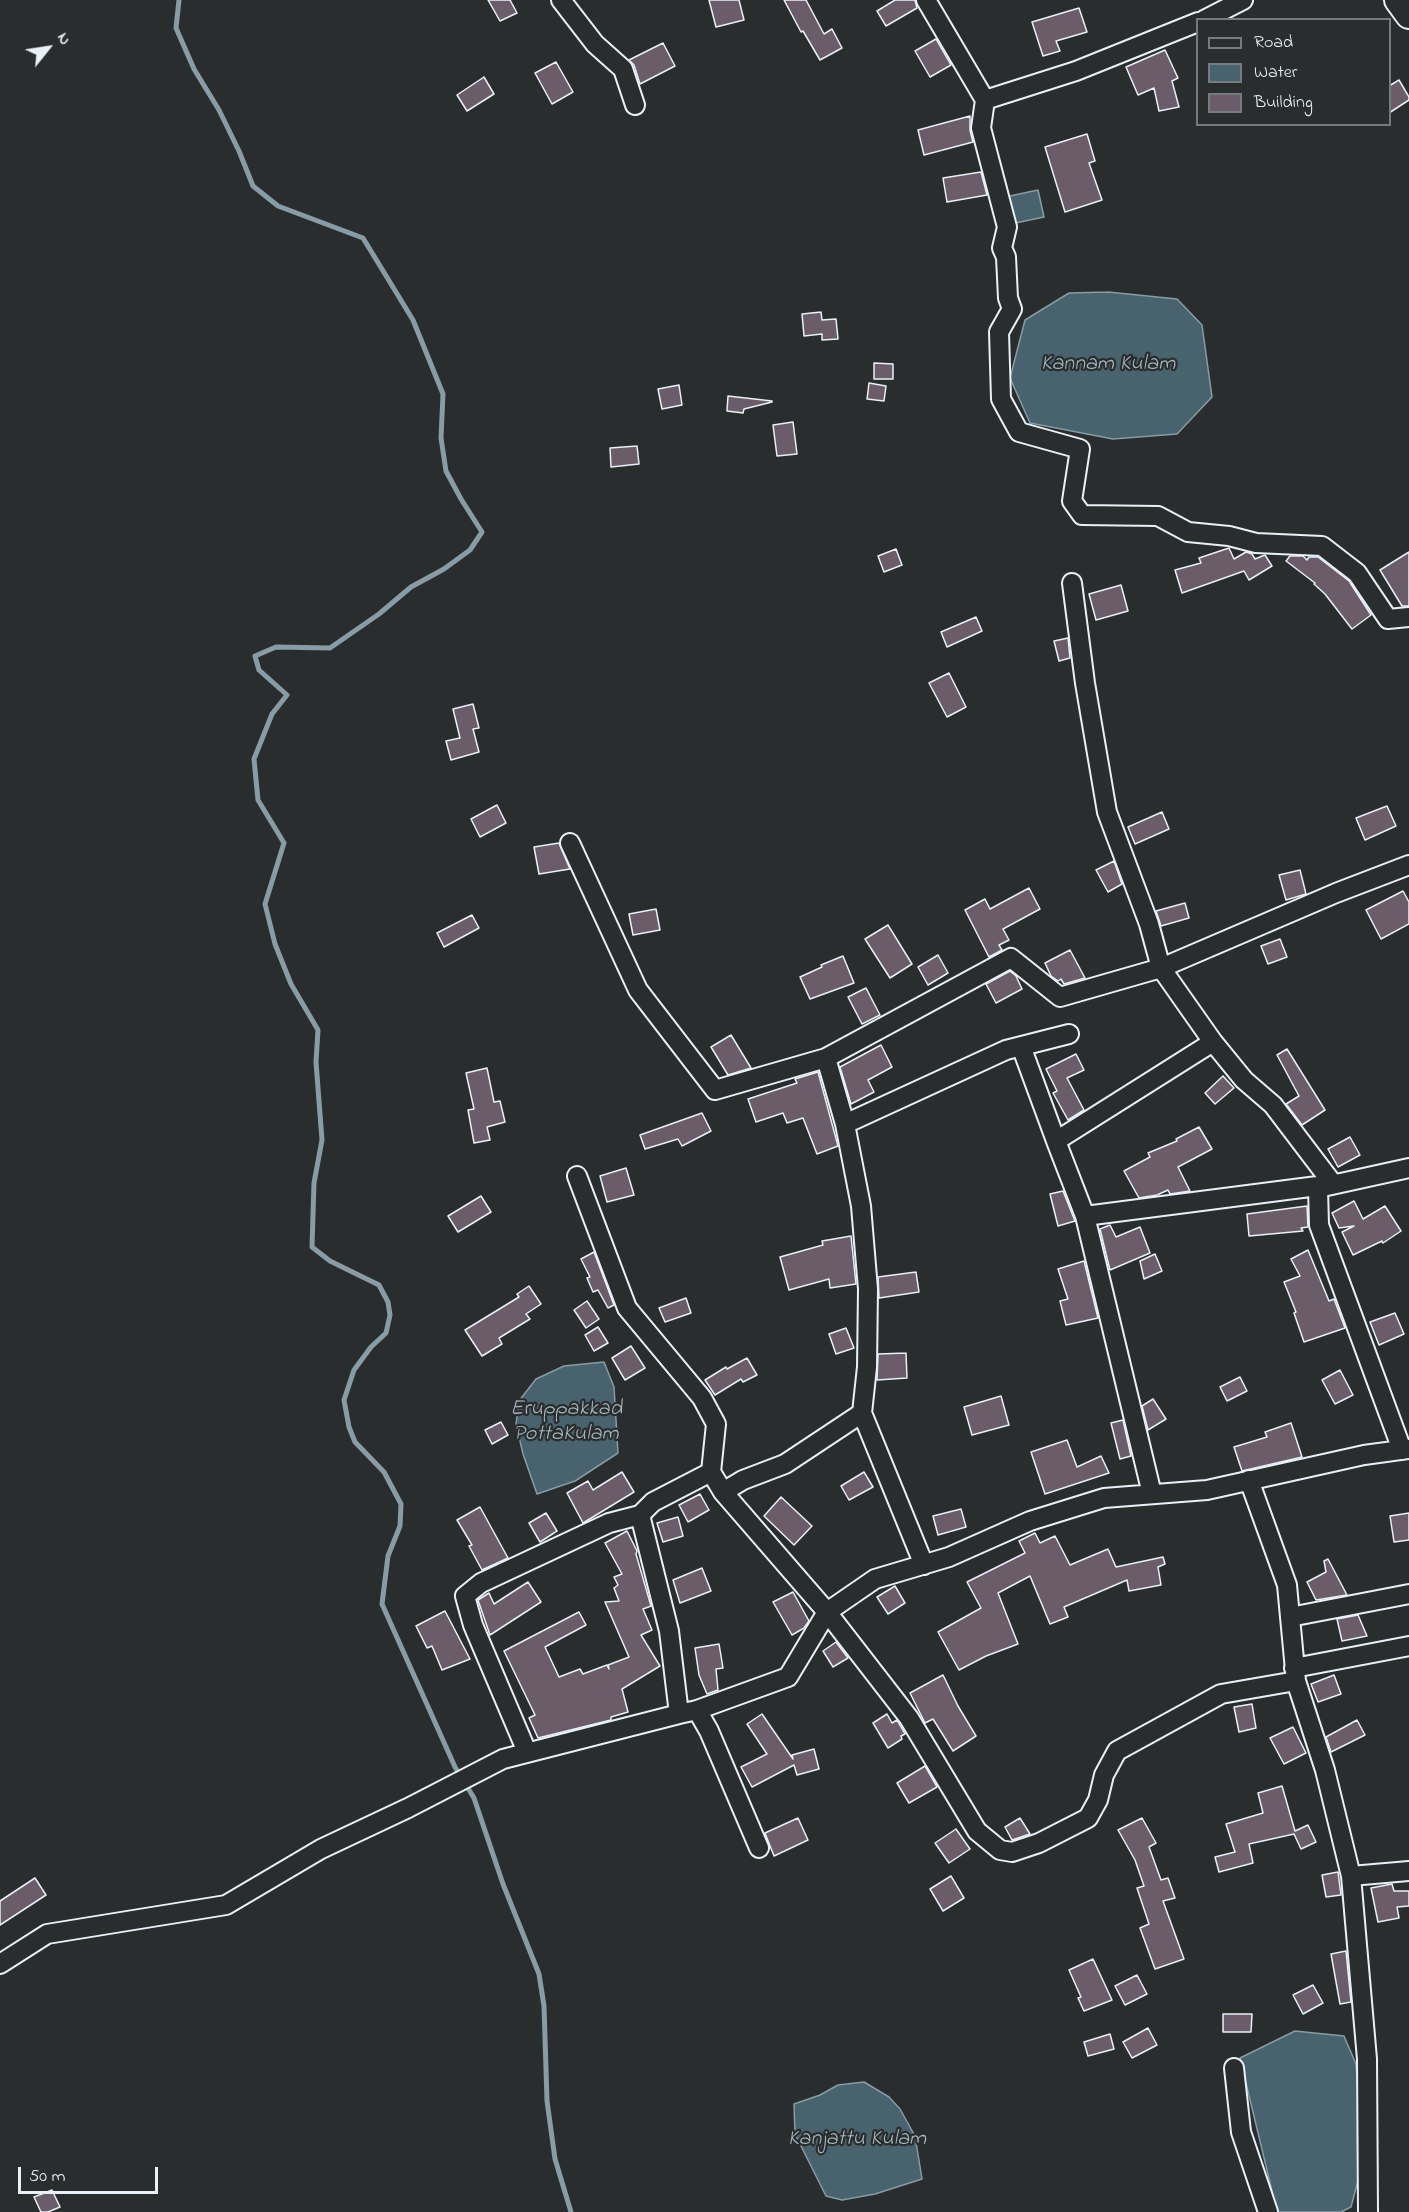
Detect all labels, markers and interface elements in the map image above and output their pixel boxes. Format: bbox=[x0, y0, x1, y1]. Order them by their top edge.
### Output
north arrow bbox=[18, 18, 78, 78]
legend bbox=[1196, 18, 1391, 126]
text: N bbox=[50, 28, 77, 50]
text: Road bbox=[1254, 30, 1293, 56]
text: Water bbox=[1254, 60, 1297, 86]
text: Building bbox=[1254, 90, 1313, 116]
water label: Kannam Kulam bbox=[1041, 352, 1175, 378]
water label: Eruppakkad PottaKulam bbox=[510, 1397, 622, 1448]
water label: Kanjattu Kulam bbox=[788, 2127, 926, 2153]
scale bar bbox=[21, 2155, 160, 2193]
text: 50 m bbox=[29, 2164, 66, 2190]

